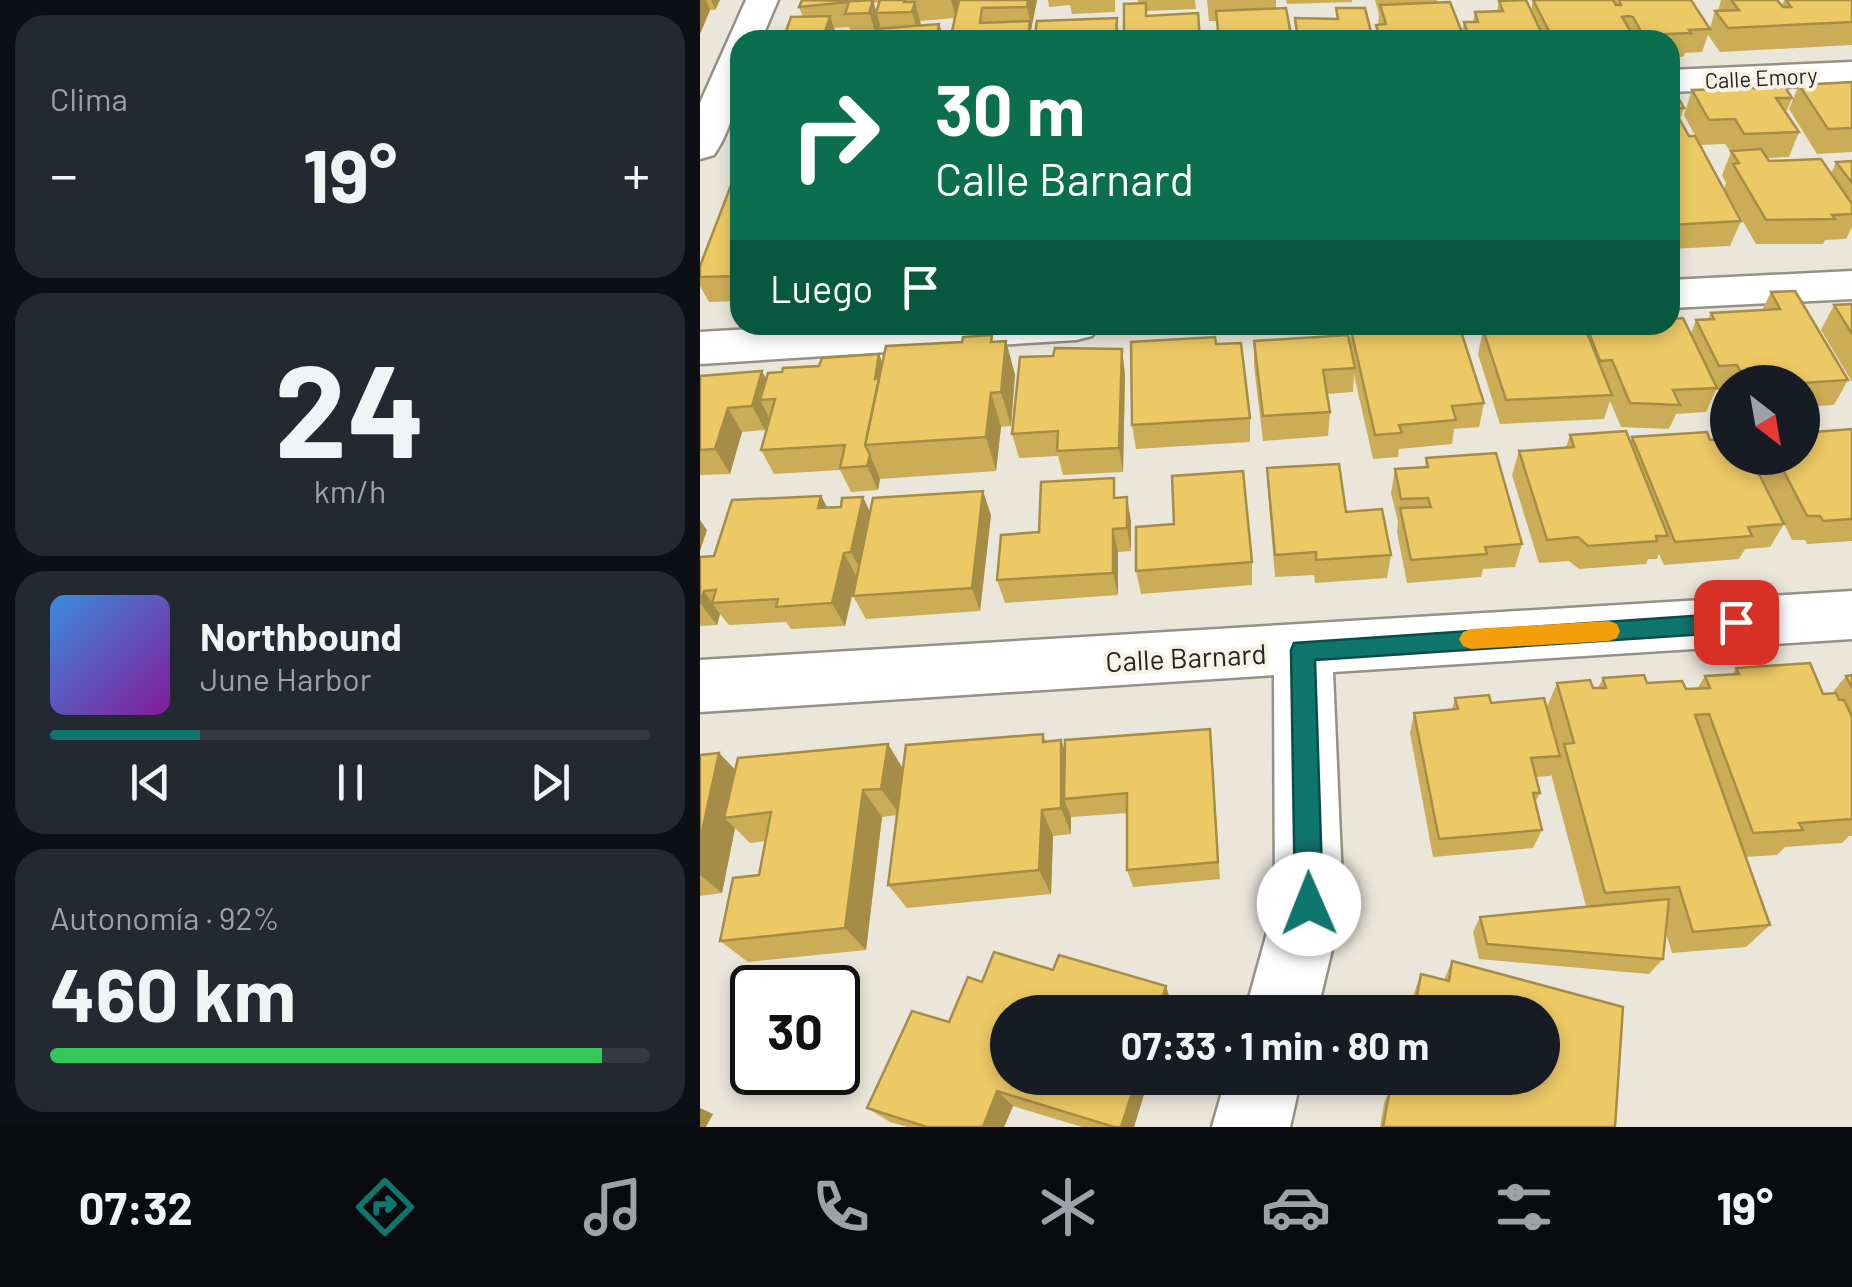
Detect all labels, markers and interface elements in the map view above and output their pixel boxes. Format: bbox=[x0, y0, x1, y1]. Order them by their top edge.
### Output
street label: Calle Emory bbox=[1704, 61, 1818, 93]
text: 30 m bbox=[935, 66, 1085, 150]
icon: right bbox=[770, 70, 900, 200]
text: Clima bbox=[50, 79, 128, 117]
text: 19° bbox=[303, 128, 397, 218]
text: − bbox=[50, 140, 78, 206]
text: + bbox=[622, 140, 650, 206]
text: Calle Barnard bbox=[935, 151, 1194, 205]
icon: arrive bbox=[893, 260, 948, 315]
text: Luego bbox=[770, 265, 873, 311]
text: 24 bbox=[274, 328, 426, 484]
north arrow bbox=[1710, 365, 1820, 475]
map controls bbox=[1710, 365, 1820, 475]
text: km/h bbox=[314, 471, 386, 509]
pin bbox=[1694, 580, 1779, 665]
icon: arrive bbox=[1709, 595, 1764, 650]
text: Northbound bbox=[200, 613, 402, 659]
street label: Calle Barnard bbox=[1105, 636, 1267, 678]
text: June Harbor bbox=[200, 659, 371, 697]
icon: previous bbox=[123, 755, 178, 810]
icon: pause bbox=[323, 755, 378, 810]
icon: next bbox=[523, 755, 578, 810]
position arrow bbox=[1257, 852, 1361, 956]
text: Autonomía · 92% bbox=[50, 898, 280, 936]
text: 460 km bbox=[50, 947, 296, 1037]
speed limit sign: 30 bbox=[730, 965, 860, 1095]
text: 07:33 · 1 min · 80 m bbox=[1121, 1022, 1429, 1068]
icon: directions bbox=[350, 1172, 420, 1242]
icon: music bbox=[578, 1172, 648, 1242]
icon: phone bbox=[806, 1172, 876, 1242]
icon: climate bbox=[1033, 1172, 1103, 1242]
icon: car bbox=[1261, 1172, 1331, 1242]
icon: filters bbox=[1489, 1172, 1559, 1242]
text: 07:32 bbox=[79, 1180, 193, 1234]
text: 19° bbox=[1716, 1180, 1773, 1234]

